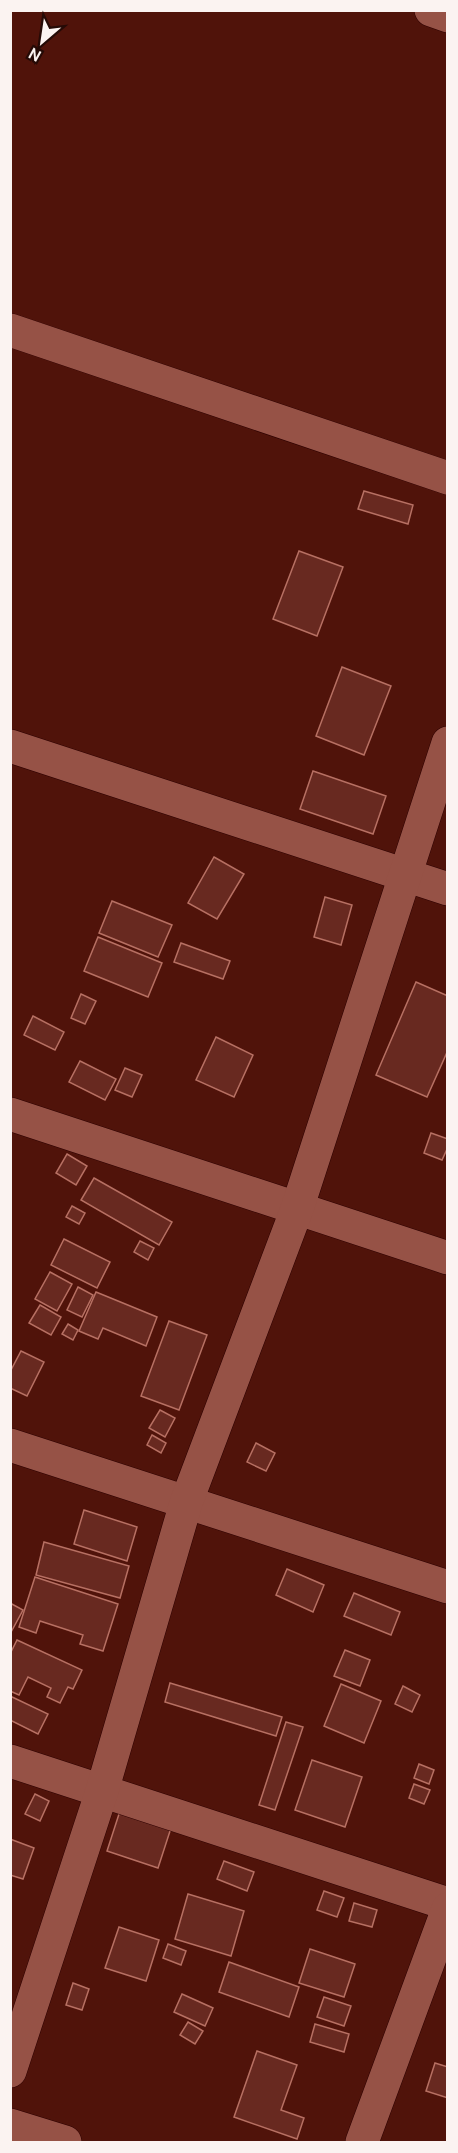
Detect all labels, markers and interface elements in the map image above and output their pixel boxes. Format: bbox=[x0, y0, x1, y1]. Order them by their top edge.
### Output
north arrow bbox=[12, 12, 72, 72]
text: N bbox=[25, 44, 45, 66]

